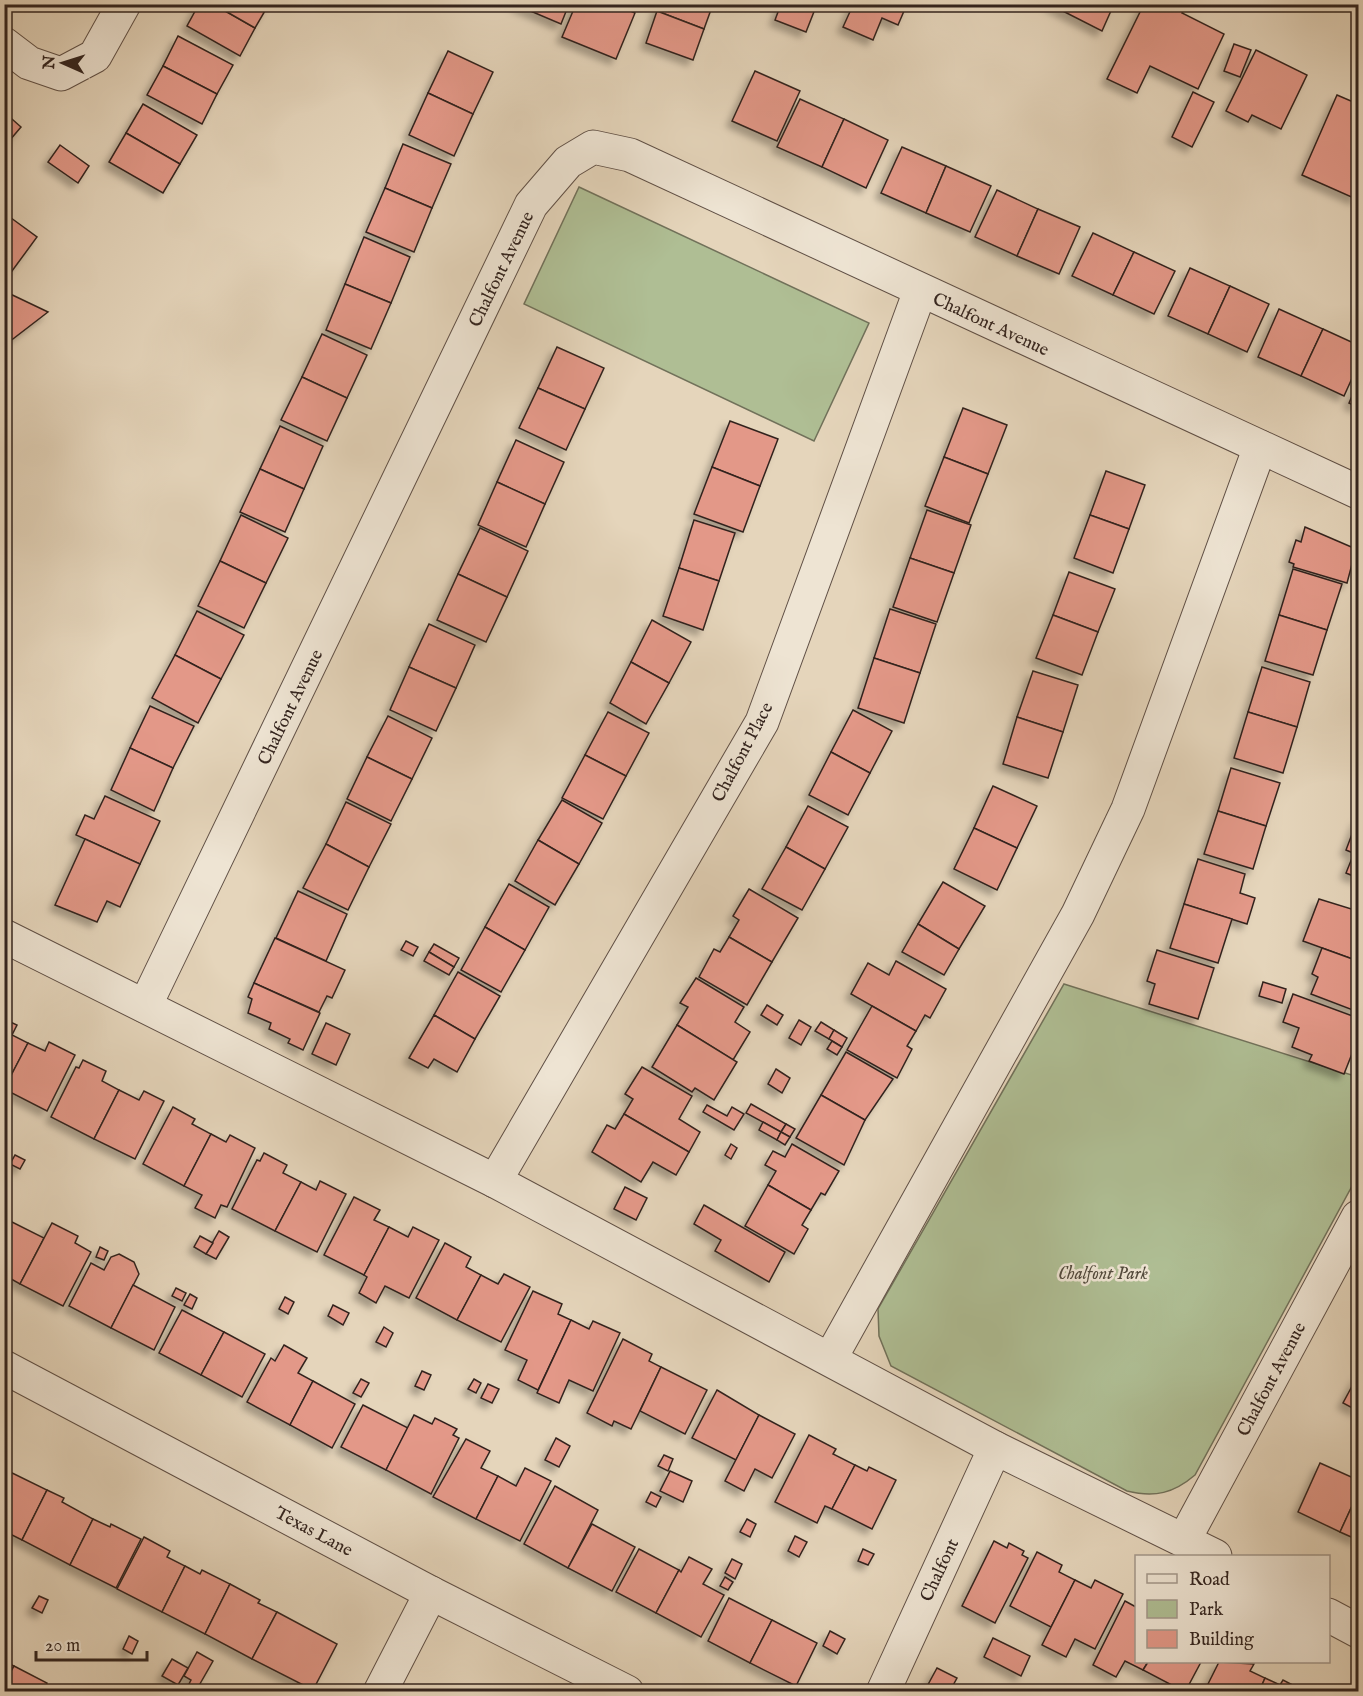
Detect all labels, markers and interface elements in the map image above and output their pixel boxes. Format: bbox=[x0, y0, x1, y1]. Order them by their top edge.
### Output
north arrow bbox=[33, 33, 93, 93]
text: N bbox=[40, 55, 60, 71]
street label: Chalfont Avenue bbox=[464, 208, 540, 331]
street label: Chalfont Avenue bbox=[928, 288, 1052, 362]
street label: Chalfont Avenue bbox=[253, 646, 329, 769]
street label: Chalfont Place bbox=[707, 699, 779, 807]
park label: Chalfont Park bbox=[1058, 1263, 1148, 1286]
street label: Chalfont Avenue bbox=[1233, 1319, 1312, 1441]
street label: Texas Lane bbox=[270, 1502, 356, 1562]
street label: Chalfont bbox=[916, 1535, 965, 1606]
legend bbox=[1135, 1555, 1330, 1663]
text: Road bbox=[1189, 1569, 1230, 1592]
text: Park bbox=[1189, 1599, 1224, 1622]
scale bar bbox=[36, 1624, 147, 1662]
text: Building bbox=[1189, 1629, 1254, 1652]
text: 20 m bbox=[45, 1635, 80, 1658]

